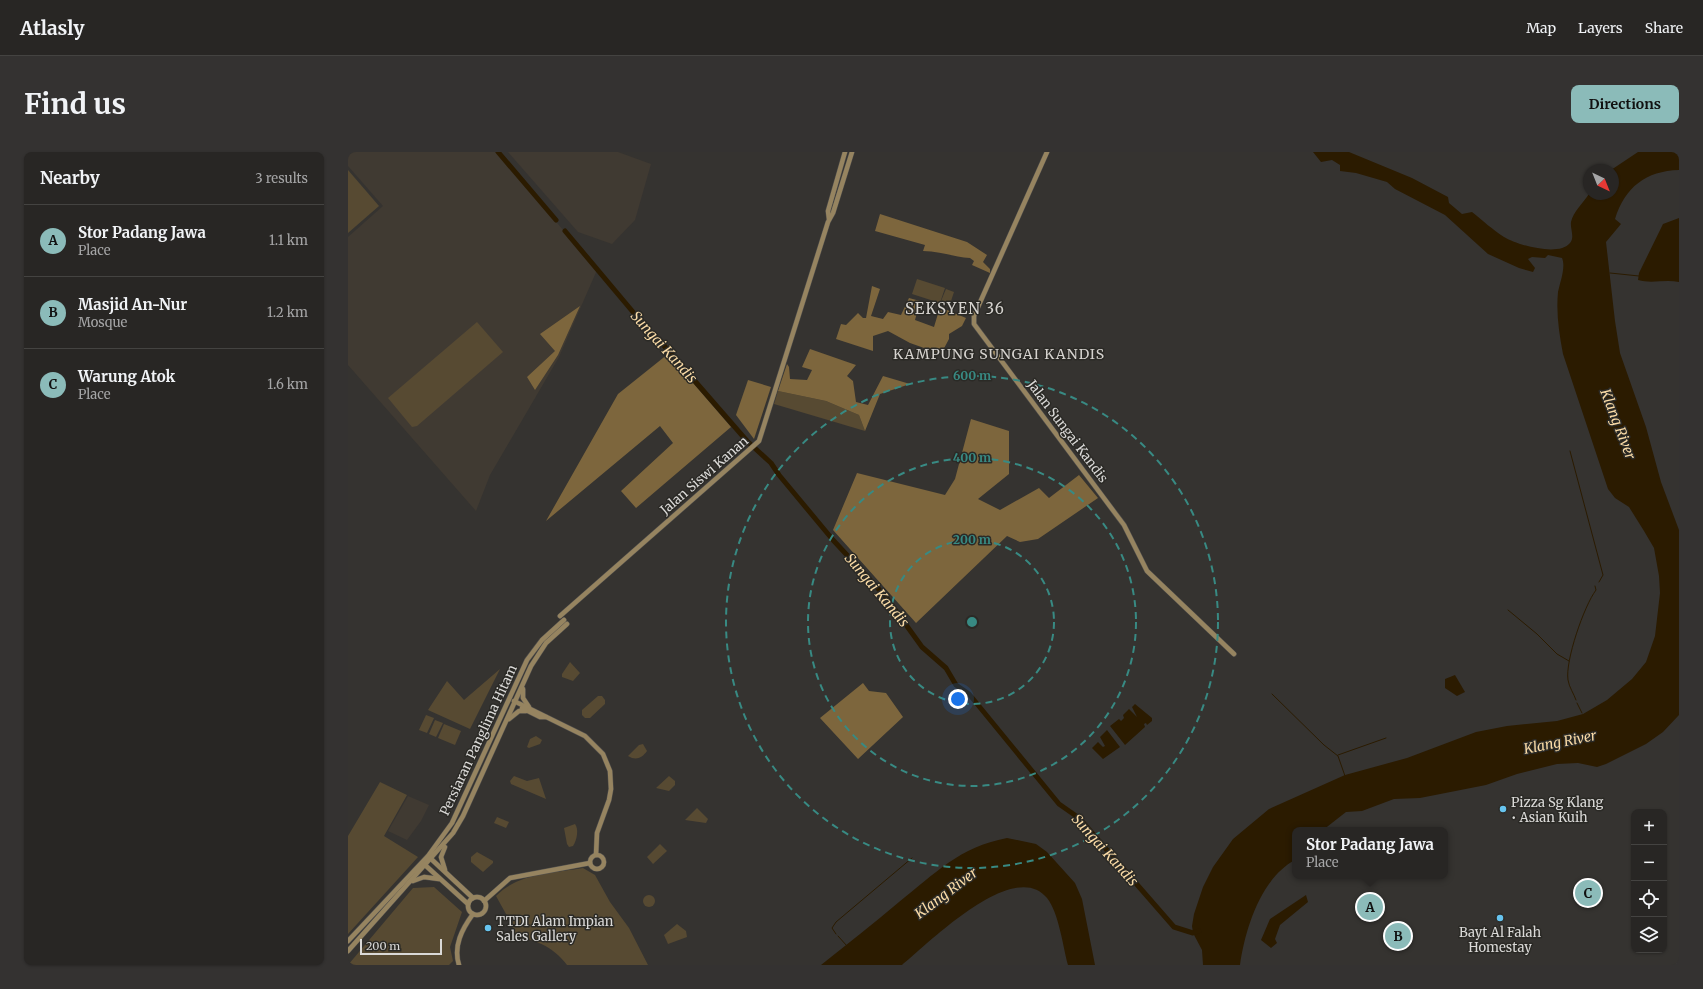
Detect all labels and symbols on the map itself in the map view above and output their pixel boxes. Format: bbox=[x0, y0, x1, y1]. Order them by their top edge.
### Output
north arrow bbox=[1583, 164, 1619, 200]
district label: SEKSYEN 36 bbox=[905, 299, 1005, 318]
water label: Sungai Kandis bbox=[627, 307, 701, 387]
district label: KAMPUNG SUNGAI KANDIS bbox=[893, 345, 1105, 363]
text: 600 m bbox=[953, 368, 991, 383]
street label: Jalan Sungai Kandis bbox=[1023, 376, 1112, 486]
water label: Klang River bbox=[1596, 385, 1640, 462]
street label: Jalan Siswi Kanan bbox=[656, 432, 752, 519]
text: 400 m bbox=[953, 450, 991, 465]
text: 200 m bbox=[953, 532, 991, 547]
water label: Sungai Kandis bbox=[841, 549, 913, 631]
centre of rings bbox=[965, 615, 979, 629]
street label: Persiaran Panglima Hitam bbox=[436, 662, 521, 818]
your location bbox=[948, 689, 968, 709]
water label: Klang River bbox=[1521, 726, 1598, 758]
place label: Pizza Sg Klang • Asian Kuih bbox=[1511, 794, 1604, 826]
marker: Pizza Sg Klang • Asian Kuih bbox=[1498, 804, 1508, 814]
water label: Sungai Kandis bbox=[1068, 810, 1142, 890]
water label: Klang River bbox=[910, 863, 981, 923]
pin: C bbox=[1575, 878, 1601, 908]
pin: A bbox=[1357, 892, 1383, 922]
place label: TTDI Alam Impian Sales Gallery bbox=[496, 913, 614, 945]
marker: Bayt Al Falah Homestay bbox=[1495, 913, 1505, 923]
pin: B bbox=[1385, 921, 1411, 951]
marker: TTDI Alam Impian Sales Gallery bbox=[483, 923, 493, 933]
place label: Bayt Al Falah Homestay bbox=[1459, 924, 1541, 956]
scale bar bbox=[360, 937, 442, 956]

